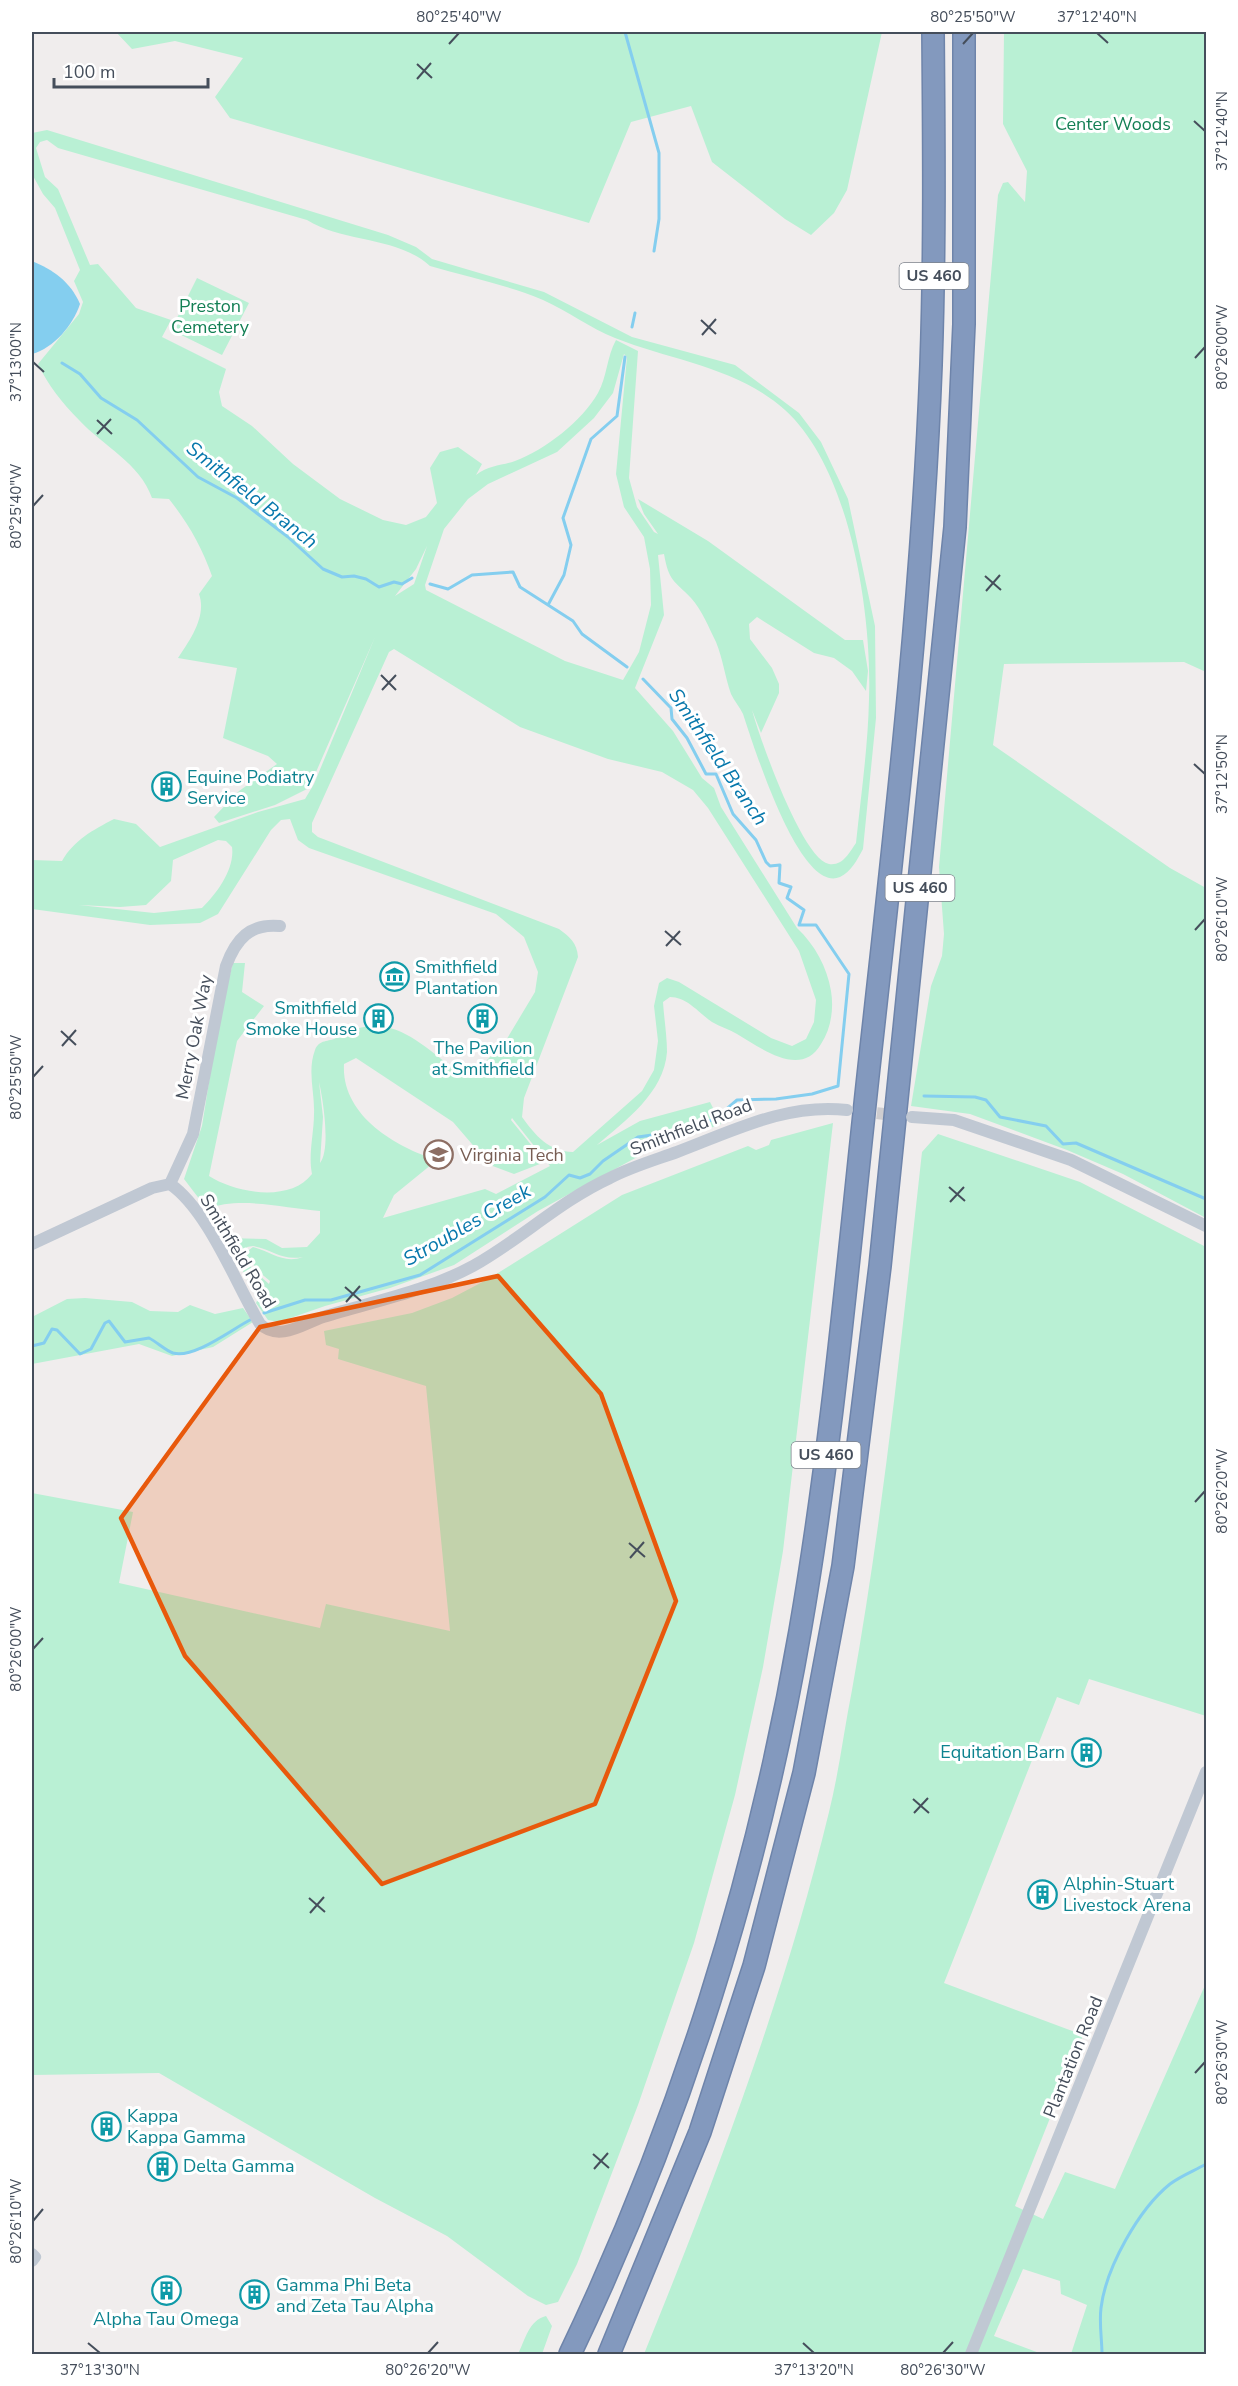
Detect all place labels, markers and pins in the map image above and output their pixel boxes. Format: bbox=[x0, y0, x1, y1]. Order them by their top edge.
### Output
place label: Equine Podiatry Service bbox=[187, 765, 315, 810]
building icon: Equine Podiatry Service bbox=[150, 771, 182, 803]
place label: Smithfield Plantation bbox=[415, 955, 498, 1000]
museum icon: Smithfield Plantation bbox=[378, 961, 410, 993]
place label: Smithfield Smoke House bbox=[246, 996, 357, 1041]
building icon: Smithfield Smoke House bbox=[362, 1002, 394, 1034]
building icon: The Pavilion at Smithfield bbox=[467, 1003, 499, 1035]
place label: The Pavilion at Smithfield bbox=[431, 1036, 535, 1081]
school or university icon: Virginia Tech bbox=[423, 1139, 455, 1171]
place label: Virginia Tech bbox=[459, 1143, 564, 1167]
building icon: Equitation Barn bbox=[1070, 1736, 1102, 1768]
place label: Equitation Barn bbox=[940, 1740, 1065, 1764]
place label: Alphin-Stuart Livestock Arena bbox=[1063, 1872, 1191, 1917]
building icon: Alphin-Stuart Livestock Arena bbox=[1026, 1878, 1058, 1910]
place label: Kappa Kappa Gamma bbox=[127, 2104, 246, 2149]
building icon: Kappa Kappa Gamma bbox=[90, 2110, 122, 2142]
building icon: Delta Gamma bbox=[146, 2150, 178, 2182]
place label: Delta Gamma bbox=[183, 2154, 295, 2178]
place label: Gamma Phi Beta and Zeta Tau Alpha bbox=[276, 2273, 434, 2318]
building icon: Alpha Tau Omega bbox=[150, 2274, 182, 2306]
building icon: Gamma Phi Beta and Zeta Tau Alpha bbox=[239, 2279, 271, 2311]
place label: Alpha Tau Omega bbox=[93, 2307, 239, 2331]

